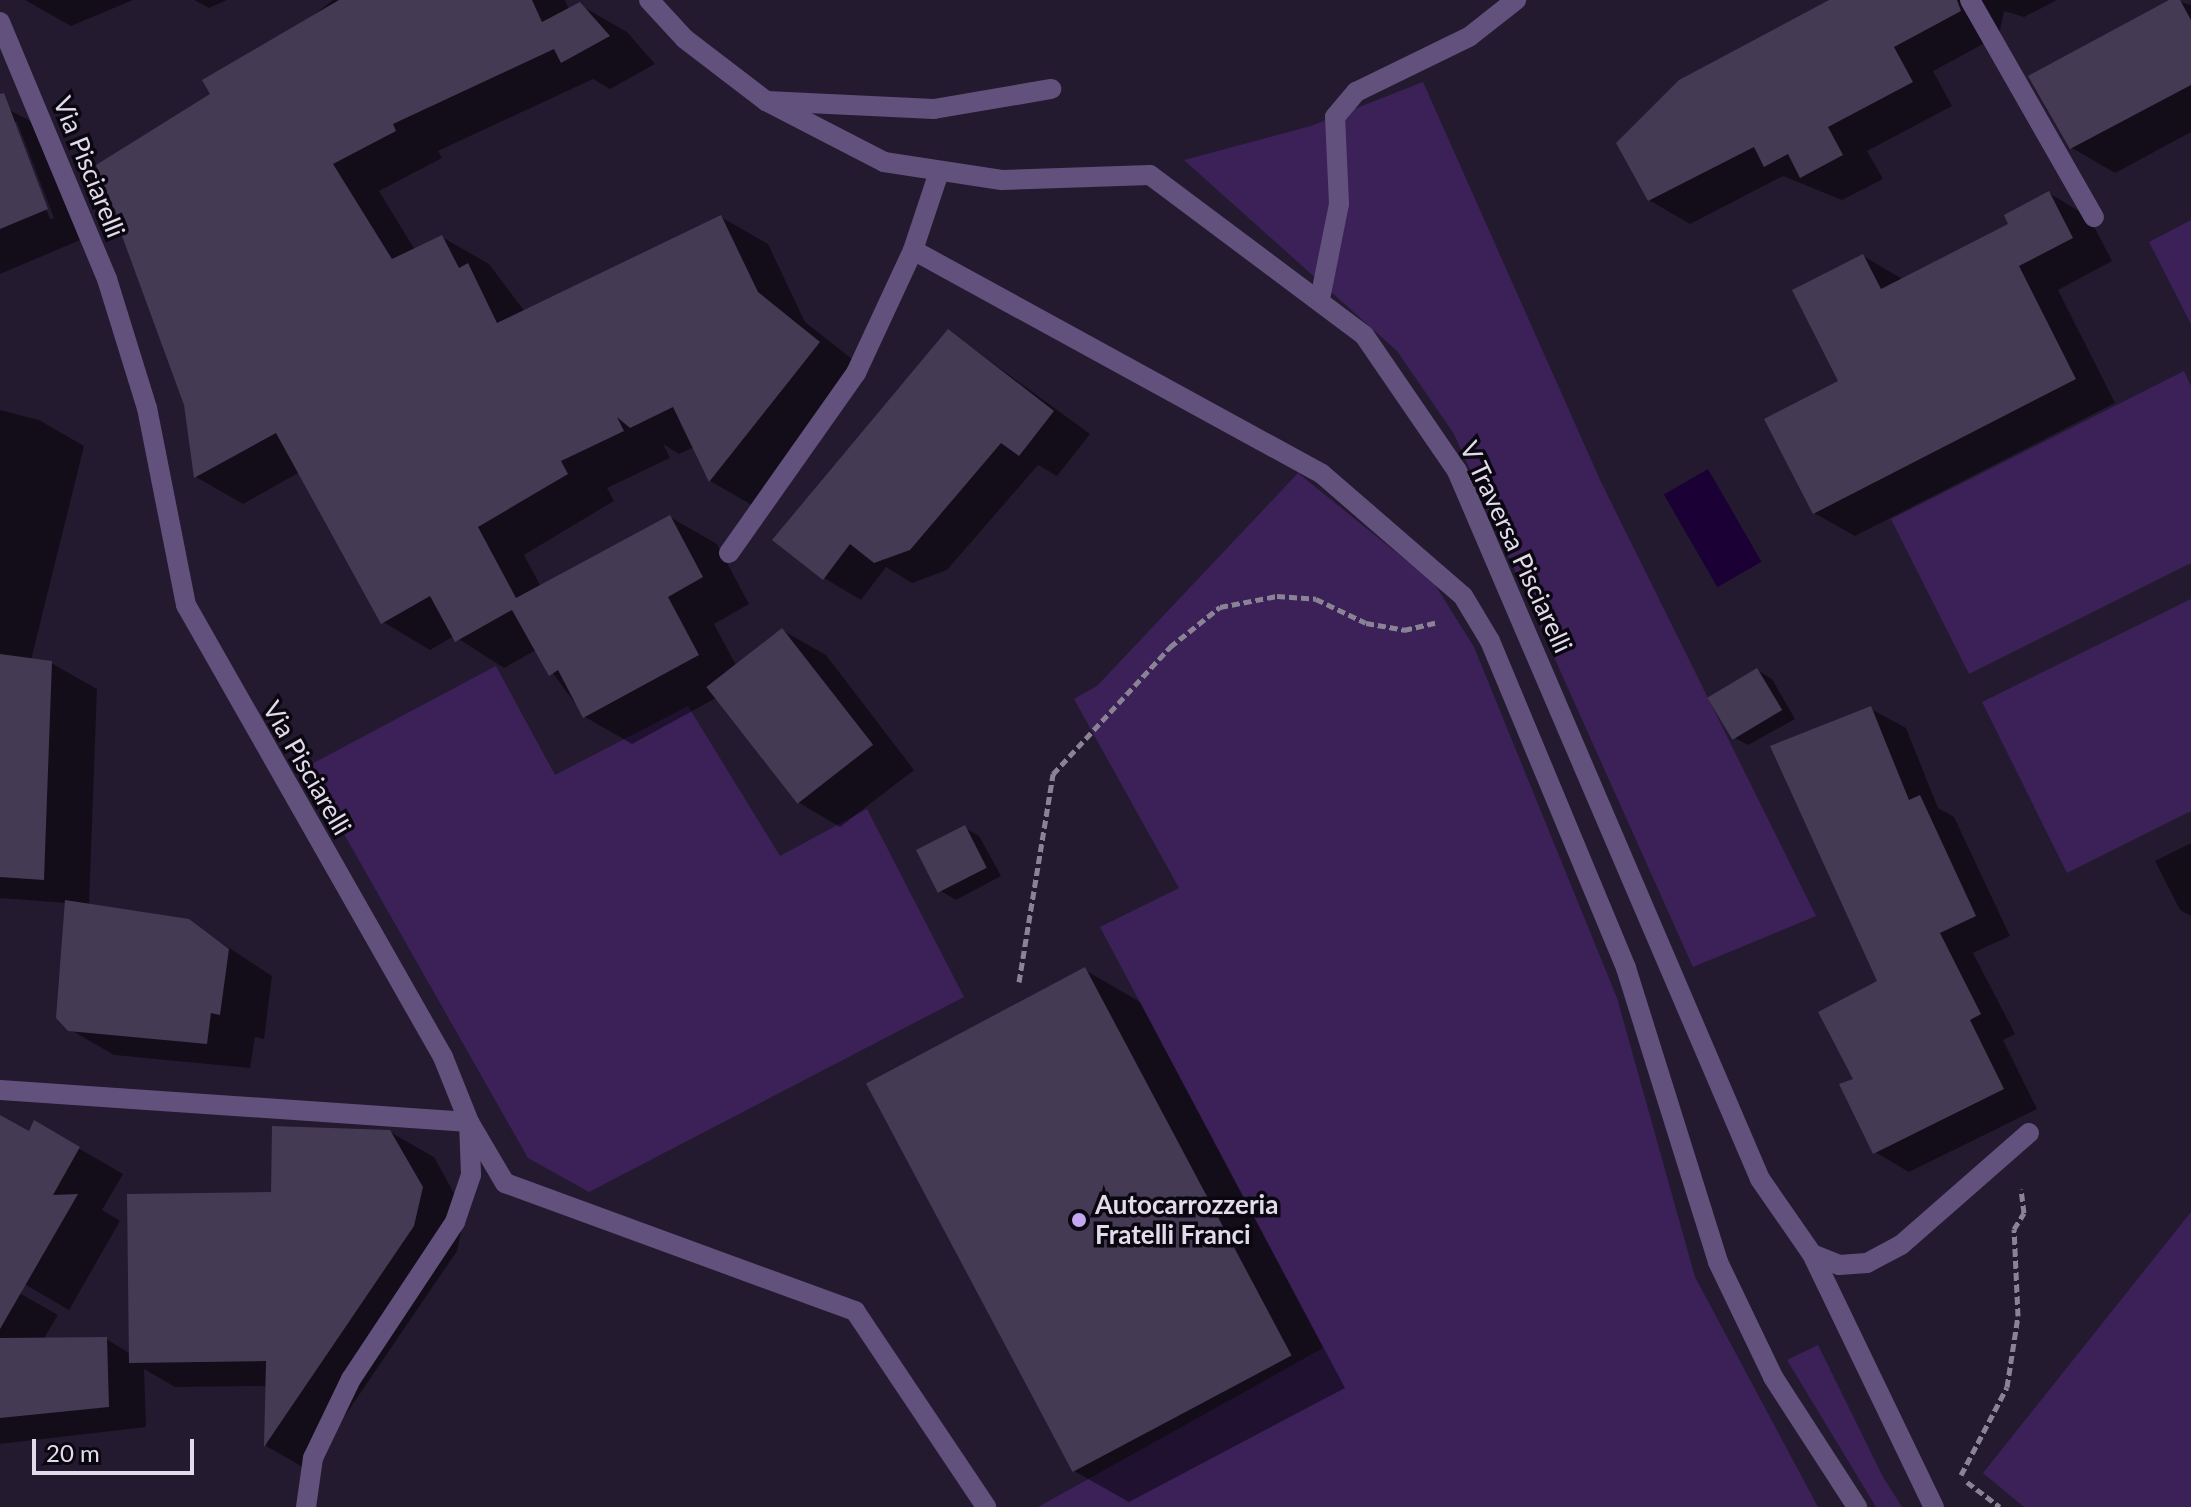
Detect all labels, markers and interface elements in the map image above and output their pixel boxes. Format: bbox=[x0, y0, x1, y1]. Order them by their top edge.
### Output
street label: Via Pisciarelli bbox=[47, 92, 131, 242]
street label: V Traversa Pisciarelli bbox=[1453, 436, 1579, 658]
street label: Via Pisciarelli bbox=[256, 696, 358, 840]
place label: Autocarrozzeria Fratelli Franci bbox=[1095, 1189, 1278, 1250]
marker: Autocarrozzeria Fratelli Franci bbox=[1070, 1211, 1088, 1229]
scale bar bbox=[36, 1423, 198, 1473]
text: 20 m bbox=[46, 1438, 100, 1467]

